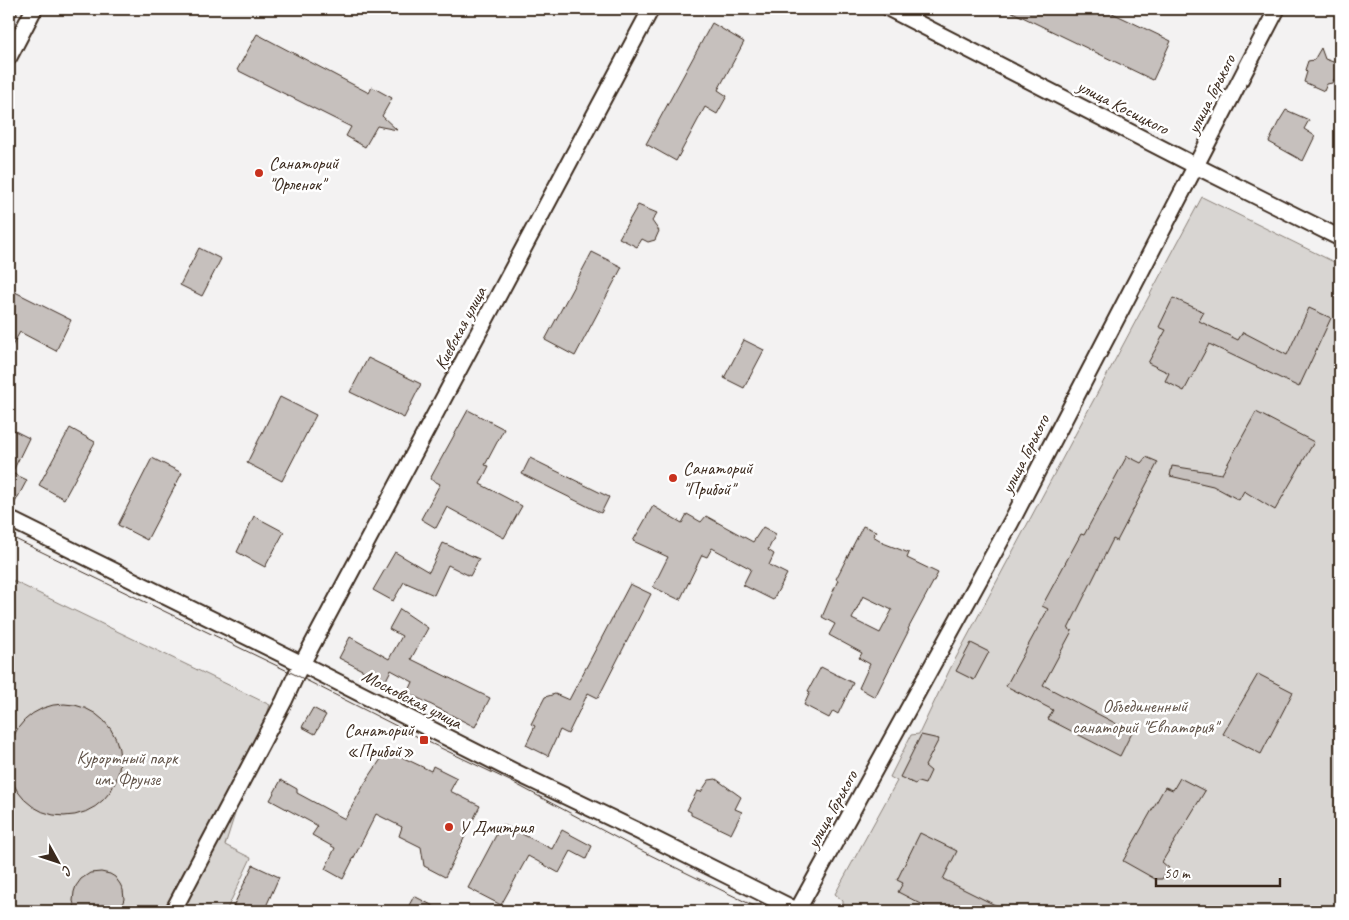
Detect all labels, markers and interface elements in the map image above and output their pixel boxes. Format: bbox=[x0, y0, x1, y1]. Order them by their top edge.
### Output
street label: улица Горького bbox=[1181, 50, 1241, 138]
street label: улица Косицкого bbox=[1073, 74, 1174, 140]
place label: Санаторий "Орленок" bbox=[269, 152, 340, 195]
marker: Санаторий "Орленок" bbox=[253, 167, 265, 179]
street label: Киевская улица bbox=[429, 282, 492, 373]
street label: улица Горького bbox=[995, 410, 1055, 498]
place label: Санаторий "Прибой" bbox=[683, 457, 754, 500]
marker: Санаторий "Прибой" bbox=[667, 472, 679, 484]
street label: Московская улица bbox=[358, 664, 467, 734]
park label: Объединенный санаторий "Евпатория" bbox=[1072, 695, 1221, 738]
place label: Санаторий «Прибой» bbox=[344, 719, 415, 762]
marker: Санаторий «Прибой» bbox=[418, 734, 430, 746]
park label: Курортный парк им. Фрунзе bbox=[76, 747, 179, 790]
street label: улица Горького bbox=[801, 765, 863, 853]
place label: У Дмитрия bbox=[459, 816, 535, 838]
marker: У Дмитрия bbox=[443, 821, 455, 833]
north arrow bbox=[32, 838, 82, 888]
scale bar bbox=[1156, 855, 1280, 887]
text: С bbox=[57, 862, 76, 880]
text: 50 m bbox=[1164, 864, 1191, 883]

